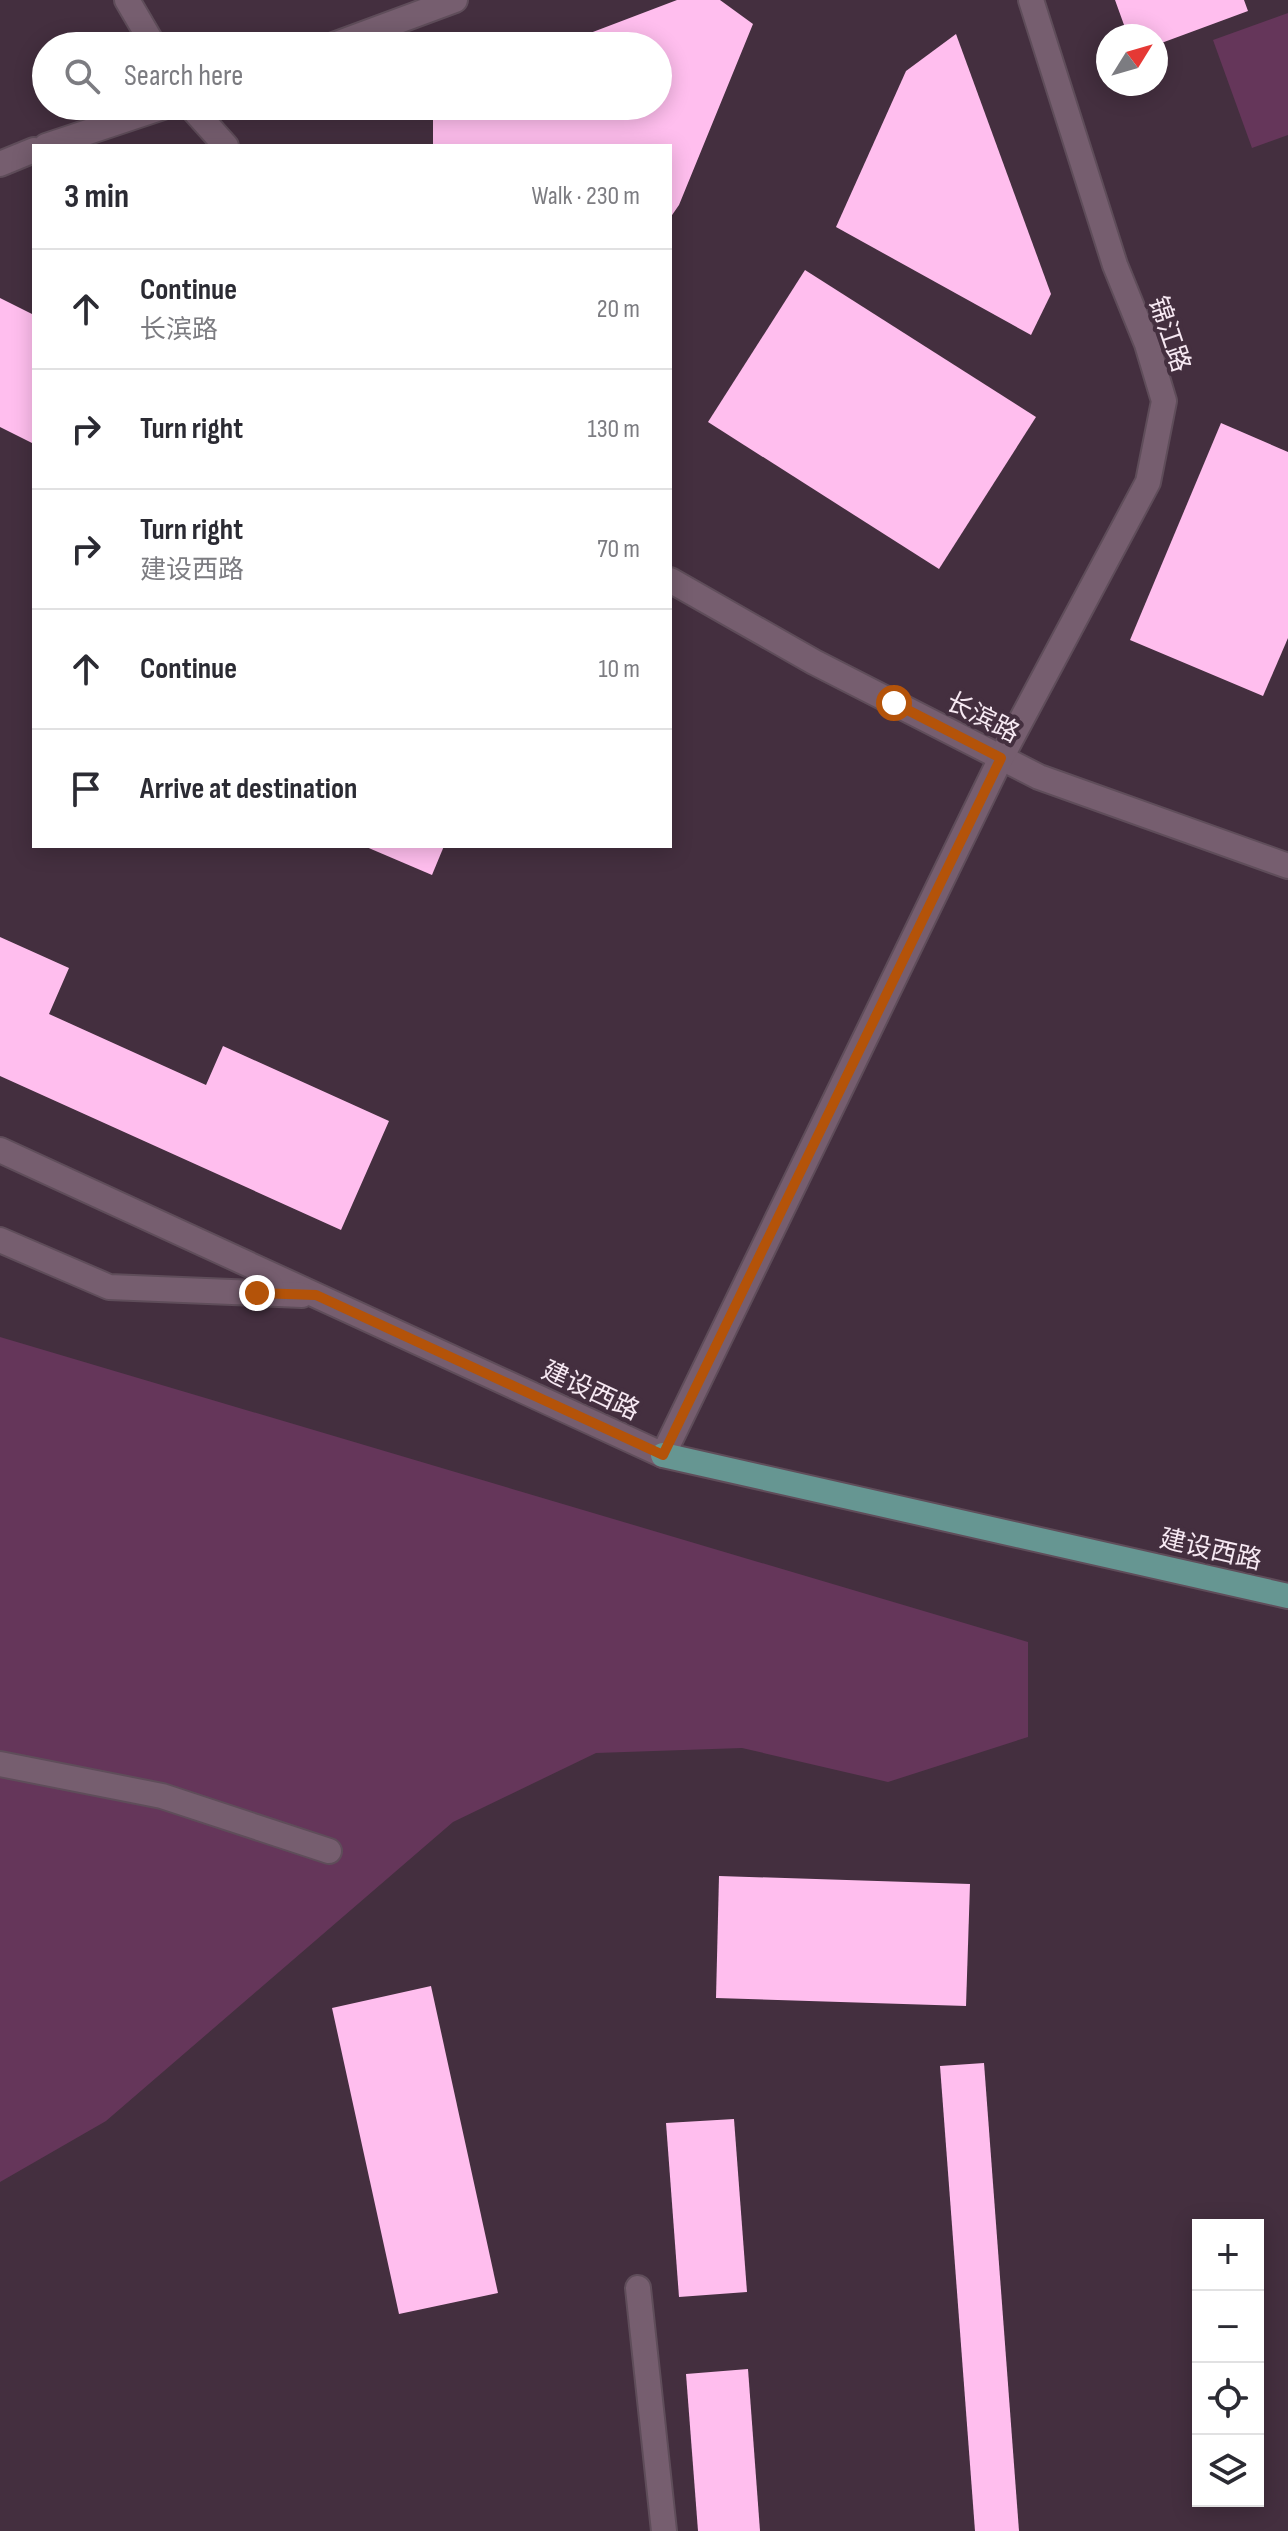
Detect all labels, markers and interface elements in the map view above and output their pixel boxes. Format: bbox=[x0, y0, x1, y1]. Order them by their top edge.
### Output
north arrow bbox=[1096, 24, 1168, 96]
search box bbox=[32, 32, 672, 120]
icon: search bbox=[60, 54, 104, 98]
text: Search here bbox=[124, 58, 243, 94]
text: 3 min bbox=[64, 176, 129, 217]
text: Walk · 230 m bbox=[531, 181, 640, 212]
text: Continue bbox=[140, 272, 237, 308]
icon: ahead bbox=[64, 287, 108, 331]
street label: 锦江路 bbox=[1141, 293, 1196, 376]
text: 20 m bbox=[597, 294, 640, 325]
text: 长滨路 bbox=[140, 315, 218, 346]
icon: right bbox=[64, 407, 108, 451]
text: Turn right bbox=[140, 411, 243, 447]
text: 130 m bbox=[588, 414, 640, 445]
text: Turn right bbox=[140, 512, 243, 548]
icon: right bbox=[64, 527, 108, 571]
text: 70 m bbox=[597, 534, 640, 565]
text: 建设西路 bbox=[140, 555, 244, 586]
icon: ahead bbox=[64, 647, 108, 691]
text: Continue bbox=[140, 651, 237, 687]
text: 10 m bbox=[598, 654, 640, 685]
route start bbox=[876, 685, 912, 721]
street label: 长滨路 bbox=[941, 687, 1024, 750]
icon: arrive bbox=[64, 767, 108, 811]
text: Arrive at destination bbox=[140, 771, 357, 807]
route end bbox=[239, 1275, 275, 1311]
street label: 建设西路 bbox=[537, 1355, 644, 1427]
street label: 建设西路 bbox=[1157, 1524, 1265, 1577]
map controls bbox=[1192, 2219, 1264, 2507]
button: + bbox=[1192, 2219, 1264, 2291]
button: − bbox=[1192, 2291, 1264, 2363]
button: locate bbox=[1192, 2363, 1264, 2435]
button: layers bbox=[1192, 2435, 1264, 2507]

